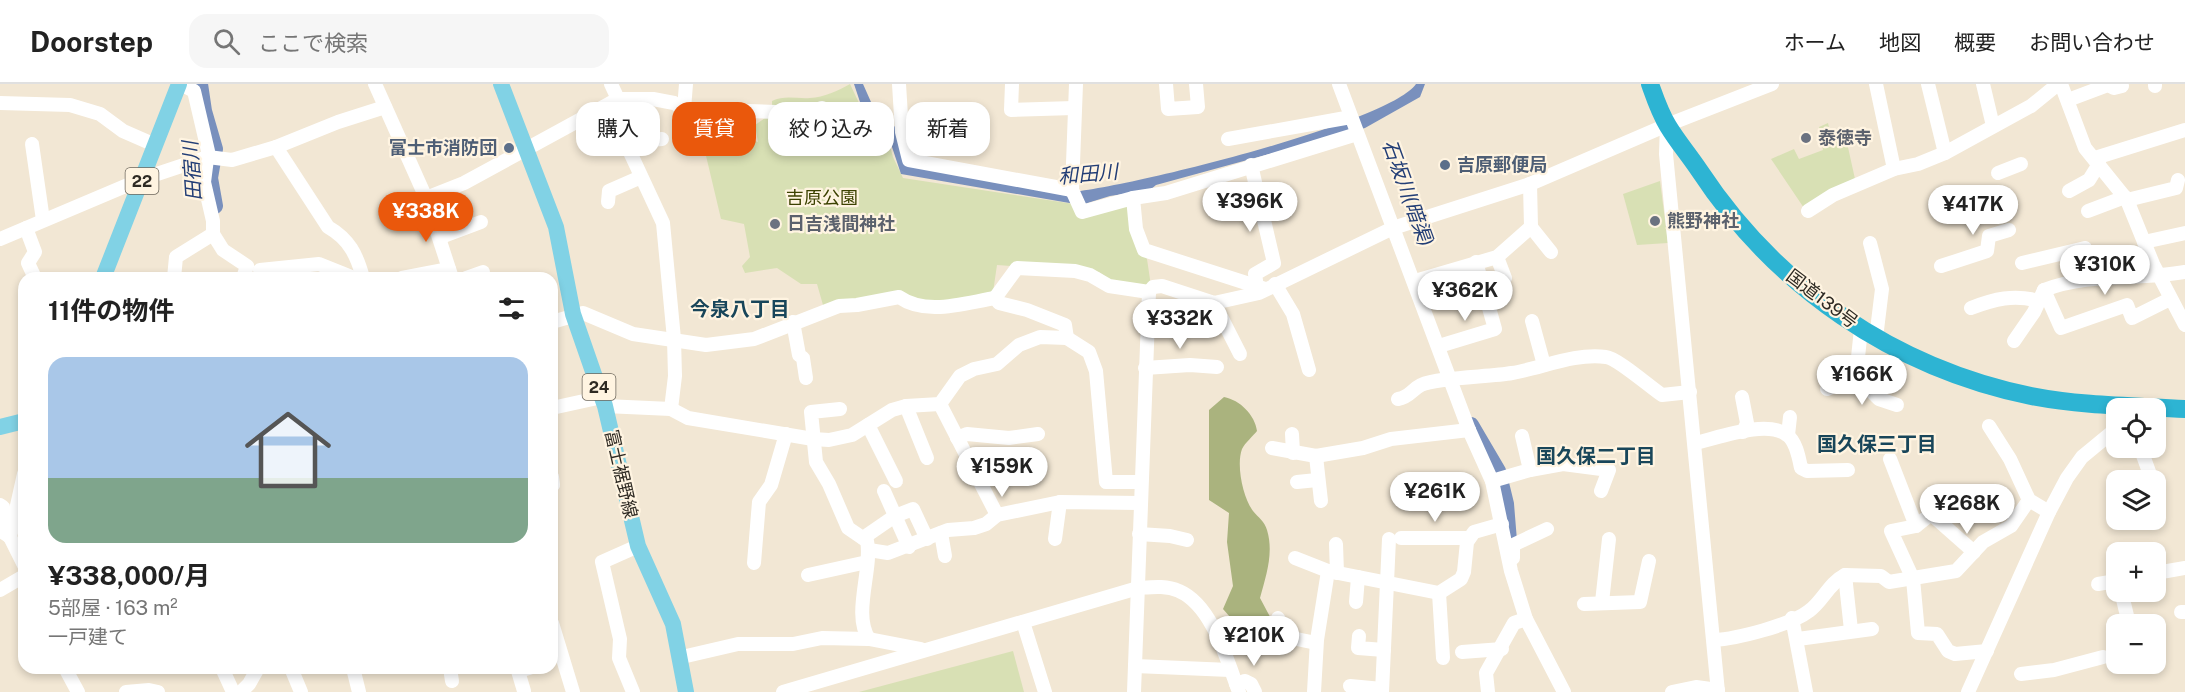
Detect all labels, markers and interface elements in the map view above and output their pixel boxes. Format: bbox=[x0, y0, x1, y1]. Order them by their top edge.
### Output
search box bbox=[189, 14, 609, 68]
text: Doorstep bbox=[30, 25, 153, 58]
icon: search bbox=[210, 25, 243, 58]
text: ここで検索 bbox=[258, 30, 368, 56]
text: ホーム bbox=[1784, 30, 1846, 55]
text: 地図 bbox=[1879, 30, 1921, 55]
text: 概要 bbox=[1954, 30, 1996, 55]
text: お問い合わせ bbox=[2029, 30, 2155, 55]
chip: 購入 bbox=[576, 102, 660, 156]
chip: 賃貸 bbox=[672, 102, 756, 156]
chip: 絞り込み bbox=[768, 102, 894, 156]
chip: 新着 bbox=[906, 102, 990, 156]
place label: 泰徳寺 bbox=[1818, 127, 1872, 148]
marker: 泰徳寺 bbox=[1799, 131, 1813, 145]
water label: 石坂川(暗渠) bbox=[1378, 136, 1438, 250]
place label: 富士市消防団 bbox=[389, 137, 497, 158]
water label: 田宿川 bbox=[178, 138, 206, 202]
marker: 富士市消防団 bbox=[502, 141, 516, 155]
place label: 吉原郵便局 bbox=[1457, 154, 1547, 175]
marker: 吉原郵便局 bbox=[1438, 158, 1452, 172]
water label: 和田川 bbox=[1057, 159, 1121, 189]
road number: 22 bbox=[126, 168, 158, 194]
pin: ¥396K bbox=[1208, 182, 1292, 233]
pin: ¥417K bbox=[1931, 185, 2015, 236]
park label: 吉原公園 bbox=[786, 187, 858, 208]
text: ¥396K bbox=[1216, 189, 1284, 213]
pin: ¥338K bbox=[384, 192, 468, 243]
text: ¥417K bbox=[1942, 192, 2004, 216]
text: ¥338K bbox=[392, 199, 460, 223]
place label: 熊野神社 bbox=[1667, 210, 1739, 231]
place label: 日吉浅間神社 bbox=[787, 213, 895, 234]
marker: 熊野神社 bbox=[1648, 214, 1662, 228]
marker: 日吉浅間神社 bbox=[768, 217, 782, 231]
pin: ¥310K bbox=[2063, 245, 2147, 296]
text: ¥310K bbox=[2074, 252, 2136, 276]
street label: 国道139号 bbox=[1783, 265, 1862, 332]
pin: ¥362K bbox=[1423, 271, 1507, 322]
text: ¥362K bbox=[1432, 278, 1498, 302]
icon: filters bbox=[495, 292, 528, 325]
text: 11件の物件 bbox=[48, 295, 174, 326]
district label: 今泉八丁目 bbox=[690, 297, 790, 321]
pin: ¥332K bbox=[1138, 299, 1222, 350]
text: ¥332K bbox=[1147, 306, 1213, 330]
pin: ¥166K bbox=[1820, 355, 1904, 406]
text: ¥166K bbox=[1831, 362, 1893, 386]
road number: 24 bbox=[582, 374, 616, 400]
icon: home bbox=[234, 396, 342, 504]
map controls bbox=[2106, 398, 2166, 674]
button: locate bbox=[2106, 398, 2166, 458]
street label: 富士裾野線 bbox=[601, 428, 642, 520]
district label: 国久保三丁目 bbox=[1817, 432, 1937, 456]
district label: 国久保二丁目 bbox=[1536, 444, 1656, 468]
pin: ¥159K bbox=[960, 447, 1044, 498]
text: ¥159K bbox=[971, 454, 1033, 478]
button: layers bbox=[2106, 470, 2166, 530]
pin: ¥261K bbox=[1393, 472, 1477, 523]
text: ¥261K bbox=[1404, 479, 1466, 503]
pin: ¥268K bbox=[1925, 484, 2009, 535]
text: ¥268K bbox=[1934, 491, 2000, 515]
button: + bbox=[2106, 542, 2166, 602]
text: ¥338,000/月 bbox=[48, 560, 210, 591]
text: 5部屋 · 163 m² bbox=[48, 596, 178, 620]
button: − bbox=[2106, 614, 2166, 674]
pin: ¥210K bbox=[1212, 616, 1296, 667]
text: ¥210K bbox=[1223, 623, 1285, 647]
text: 一戸建て bbox=[48, 625, 128, 649]

